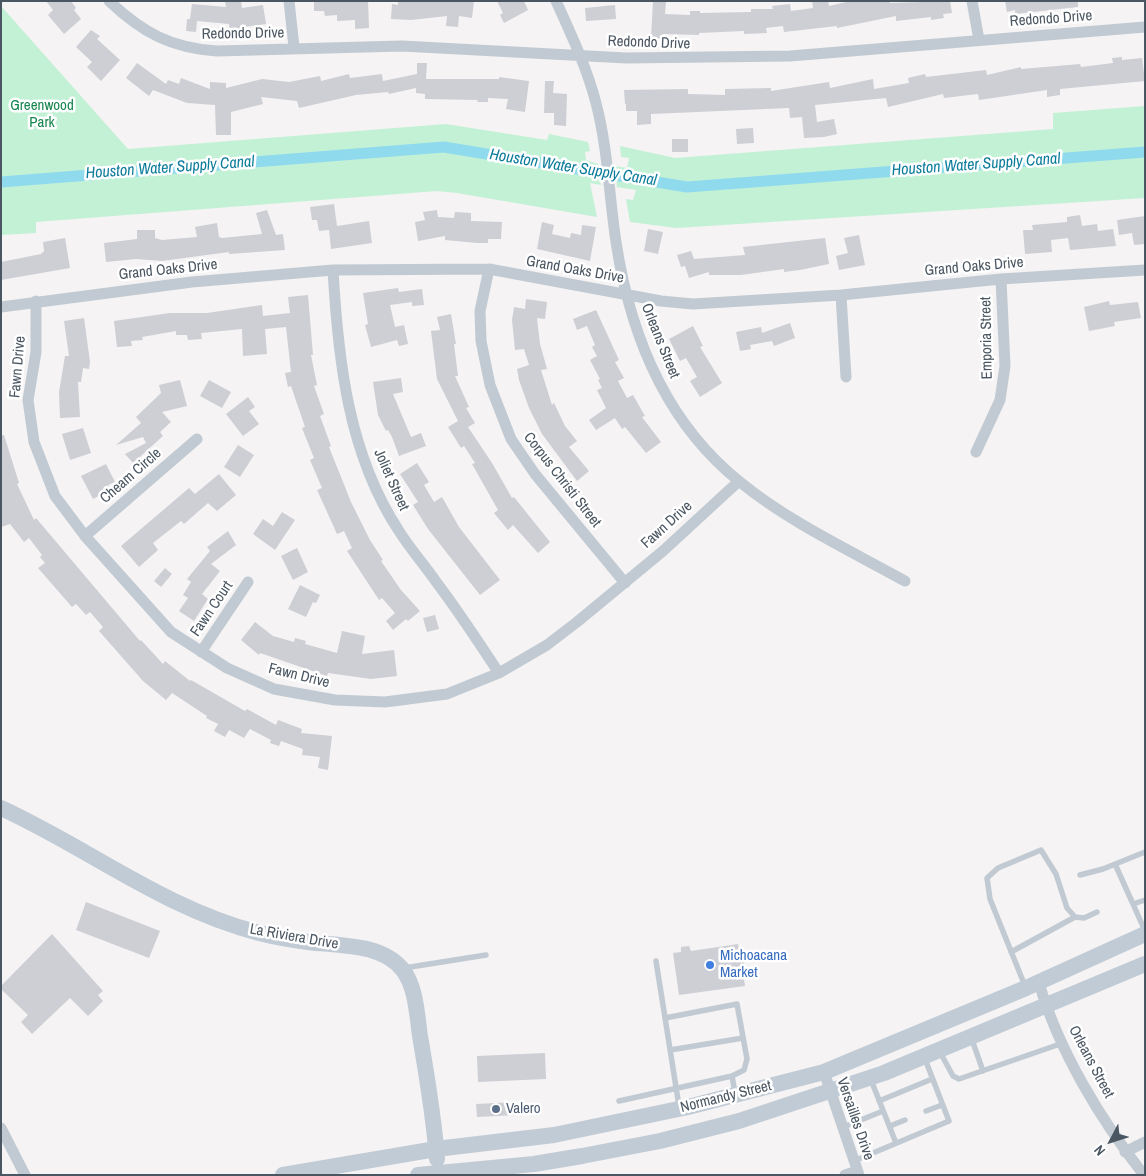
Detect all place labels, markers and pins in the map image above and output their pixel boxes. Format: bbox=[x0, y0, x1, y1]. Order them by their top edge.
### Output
place label: Michoacana Market bbox=[720, 947, 787, 982]
marker: Michoacana Market bbox=[704, 959, 716, 971]
place label: Valero bbox=[506, 1100, 541, 1118]
marker: Valero bbox=[490, 1103, 502, 1115]

